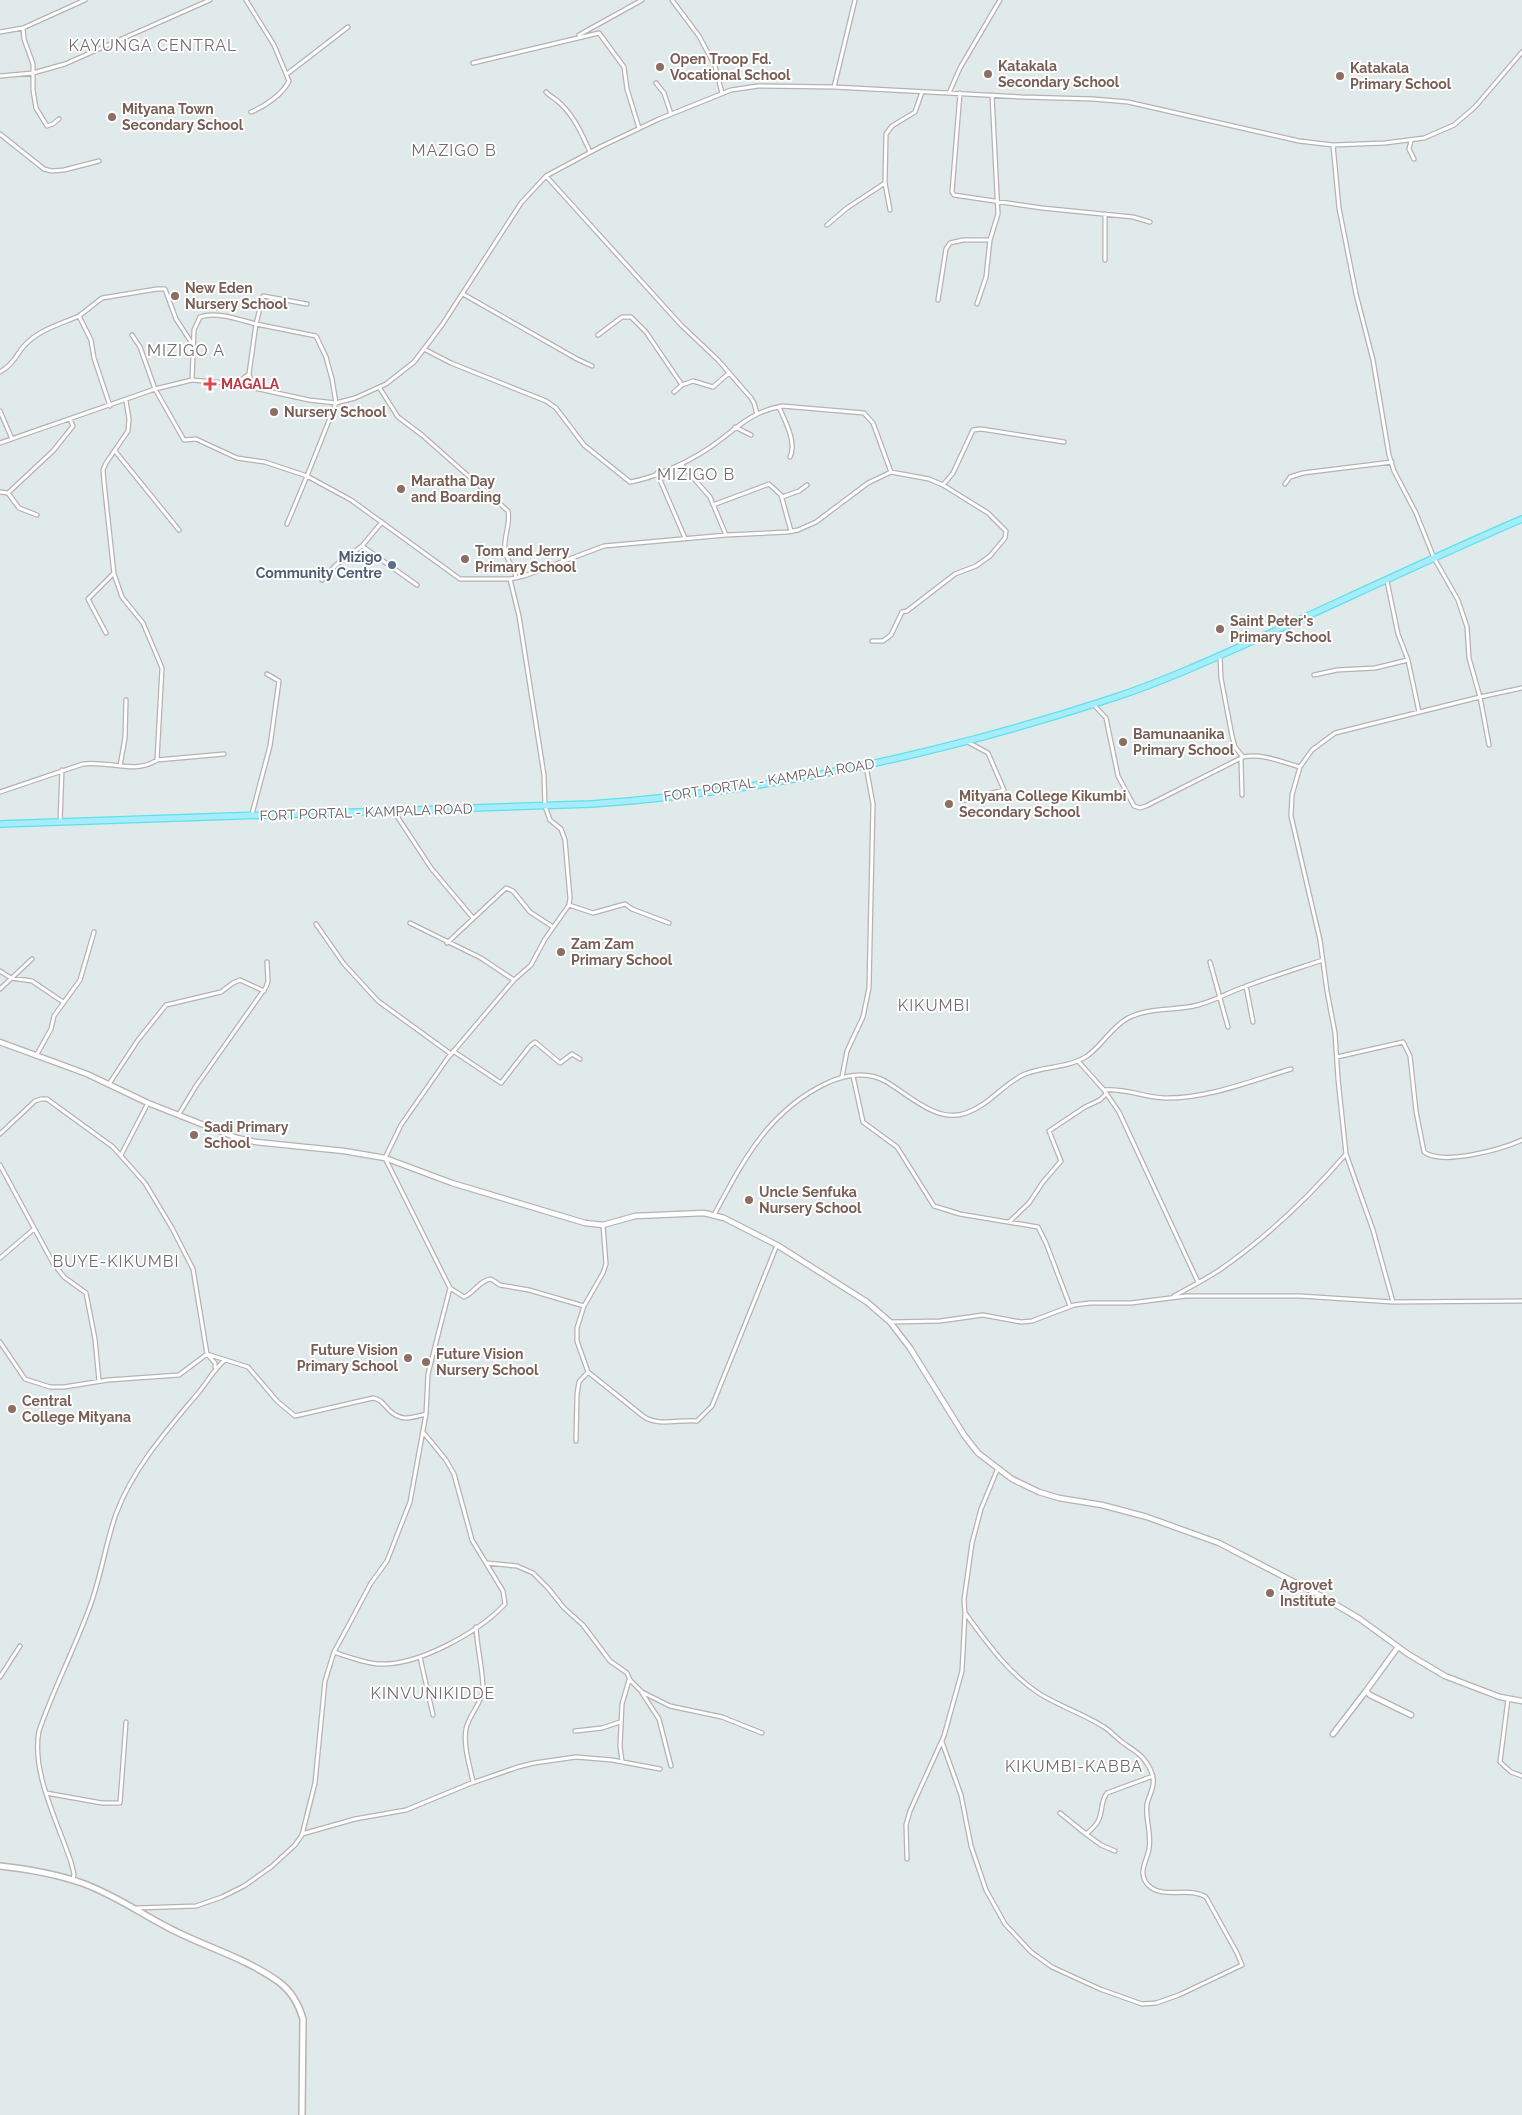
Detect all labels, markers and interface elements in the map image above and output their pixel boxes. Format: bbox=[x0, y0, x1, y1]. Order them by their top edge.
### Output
district label: KAYUNGA CENTRAL bbox=[69, 36, 237, 55]
place label: Open Troop Fd. Vocational School bbox=[670, 51, 791, 83]
place label: Katakala Secondary School bbox=[998, 58, 1120, 90]
place label: Katakala Primary School bbox=[1350, 60, 1452, 92]
marker: Open Troop Fd. Vocational School bbox=[654, 61, 666, 73]
marker: Katakala Secondary School bbox=[982, 68, 994, 80]
marker: Katakala Primary School bbox=[1334, 70, 1346, 82]
place label: Mityana Town Secondary School bbox=[122, 101, 244, 133]
marker: Mityana Town Secondary School bbox=[106, 111, 118, 123]
district label: MAZIGO B bbox=[411, 141, 497, 160]
place label: New Eden Nursery School bbox=[185, 280, 288, 312]
marker: New Eden Nursery School bbox=[169, 290, 181, 302]
district label: MIZIGO A bbox=[147, 341, 225, 360]
place label: MAGALA bbox=[221, 376, 280, 392]
marker: MAGALA bbox=[203, 377, 217, 391]
place label: Nursery School bbox=[284, 404, 387, 420]
marker: Nursery School bbox=[268, 406, 280, 418]
district label: MIZIGO B bbox=[657, 465, 735, 484]
place label: Maratha Day and Boarding bbox=[411, 473, 501, 505]
marker: Maratha Day and Boarding bbox=[395, 483, 407, 495]
place label: Tom and Jerry Primary School bbox=[475, 543, 577, 575]
place label: Mizigo Community Centre bbox=[256, 549, 383, 581]
marker: Tom and Jerry Primary School bbox=[459, 553, 471, 565]
marker: Mizigo Community Centre bbox=[386, 559, 398, 571]
place label: Saint Peter's Primary School bbox=[1230, 613, 1332, 645]
marker: Saint Peter's Primary School bbox=[1214, 623, 1226, 635]
place label: Bamunaanika Primary School bbox=[1133, 726, 1235, 758]
marker: Bamunaanika Primary School bbox=[1117, 736, 1129, 748]
street label: FORT PORTAL - KAMPALA ROAD bbox=[662, 755, 876, 805]
place label: Mityana College Kikumbi Secondary School bbox=[959, 788, 1126, 820]
marker: Mityana College Kikumbi Secondary School bbox=[943, 798, 955, 810]
street label: FORT PORTAL - KAMPALA ROAD bbox=[259, 800, 473, 824]
place label: Zam Zam Primary School bbox=[571, 936, 673, 968]
marker: Zam Zam Primary School bbox=[555, 946, 567, 958]
district label: KIKUMBI bbox=[898, 996, 970, 1015]
place label: Sadi Primary School bbox=[204, 1119, 289, 1151]
marker: Sadi Primary School bbox=[188, 1129, 200, 1141]
place label: Uncle Senfuka Nursery School bbox=[759, 1184, 862, 1216]
marker: Uncle Senfuka Nursery School bbox=[743, 1194, 755, 1206]
district label: BUYE-KIKUMBI bbox=[53, 1252, 179, 1271]
place label: Future Vision Primary School bbox=[297, 1342, 399, 1374]
place label: Future Vision Nursery School bbox=[436, 1346, 539, 1378]
marker: Future Vision Primary School bbox=[402, 1352, 414, 1364]
marker: Future Vision Nursery School bbox=[420, 1356, 432, 1368]
place label: Central College Mityana bbox=[22, 1393, 131, 1425]
marker: Central College Mityana bbox=[6, 1403, 18, 1415]
place label: Agrovet Institute bbox=[1280, 1577, 1337, 1609]
marker: Agrovet Institute bbox=[1264, 1587, 1276, 1599]
district label: KINVUNIKIDDE bbox=[371, 1684, 495, 1703]
district label: KIKUMBI-KABBA bbox=[1005, 1757, 1143, 1776]

